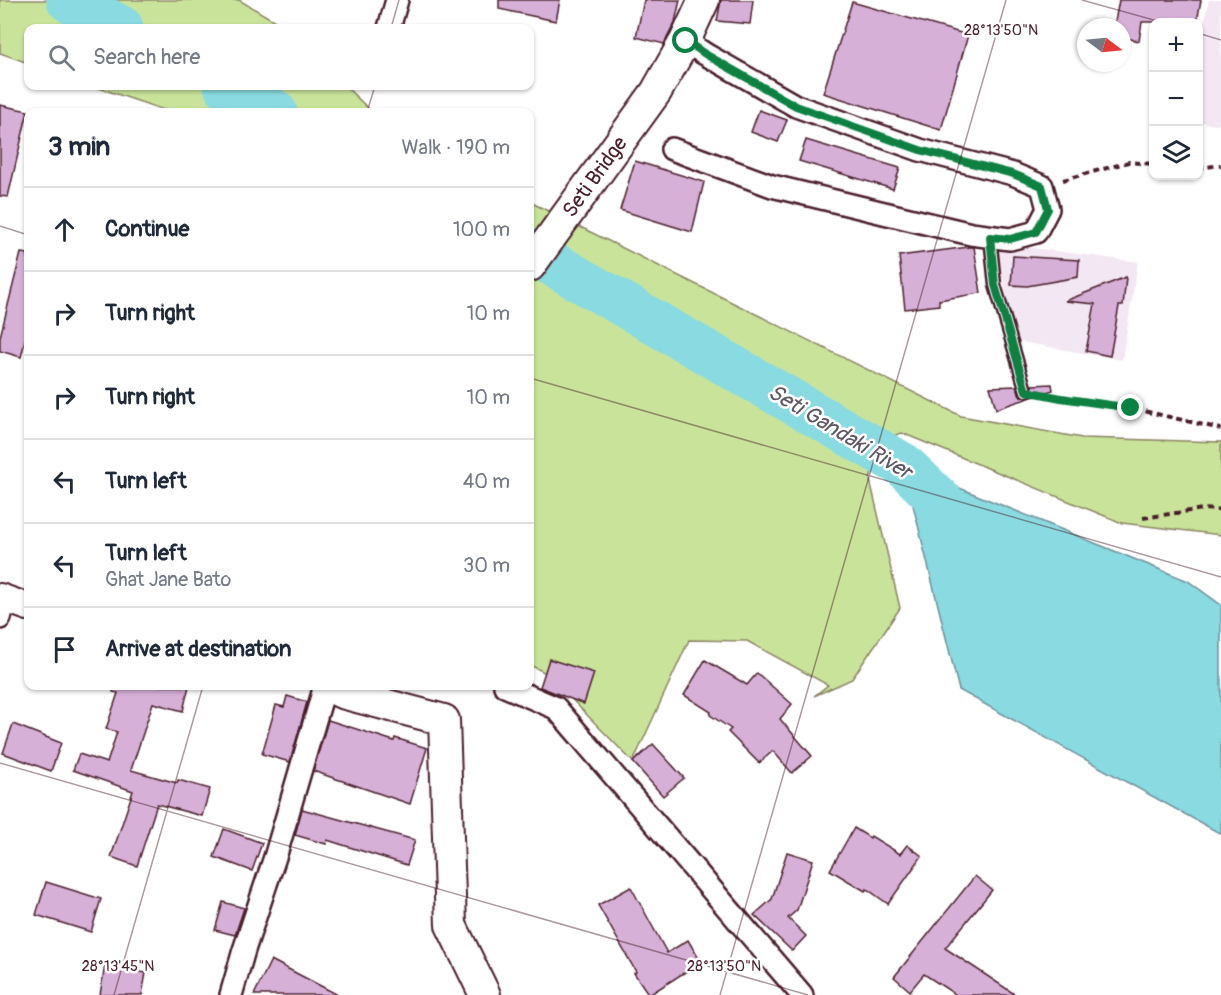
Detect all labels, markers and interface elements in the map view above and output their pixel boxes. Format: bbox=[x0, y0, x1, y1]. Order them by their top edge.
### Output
north arrow bbox=[1077, 18, 1131, 72]
map controls bbox=[1149, 18, 1203, 180]
button: + bbox=[1149, 18, 1203, 72]
text: 28°13'50"N bbox=[964, 21, 1038, 40]
search box bbox=[24, 24, 534, 90]
route start bbox=[672, 27, 698, 53]
icon: search bbox=[45, 41, 78, 74]
text: Search here bbox=[93, 43, 200, 71]
button: − bbox=[1149, 72, 1203, 126]
button: layers bbox=[1149, 126, 1203, 180]
text: 3 min bbox=[48, 131, 110, 163]
street label: Seti Bridge bbox=[557, 131, 634, 223]
text: Walk · 190 m bbox=[402, 135, 510, 160]
icon: ahead bbox=[48, 213, 81, 246]
text: Continue bbox=[105, 215, 189, 243]
text: 100 m bbox=[453, 217, 510, 242]
icon: right bbox=[48, 297, 81, 330]
text: Turn right bbox=[105, 299, 195, 327]
text: 10 m bbox=[466, 301, 510, 326]
water label: Seti Gandaki River bbox=[763, 378, 920, 487]
icon: right bbox=[48, 381, 81, 414]
text: Turn right bbox=[105, 383, 195, 411]
text: 10 m bbox=[466, 385, 510, 410]
route end bbox=[1117, 394, 1143, 420]
icon: left bbox=[48, 465, 81, 498]
text: Turn left bbox=[105, 467, 187, 495]
text: 40 m bbox=[463, 469, 510, 494]
text: Turn left bbox=[105, 539, 187, 567]
icon: left bbox=[48, 549, 81, 582]
text: 30 m bbox=[463, 553, 510, 578]
text: Ghat Jane Bato bbox=[105, 567, 231, 592]
icon: arrive bbox=[48, 633, 81, 666]
text: Arrive at destination bbox=[105, 635, 291, 663]
text: 28°13'45"N bbox=[82, 957, 154, 976]
text: 28°13'50"N bbox=[687, 957, 761, 976]

